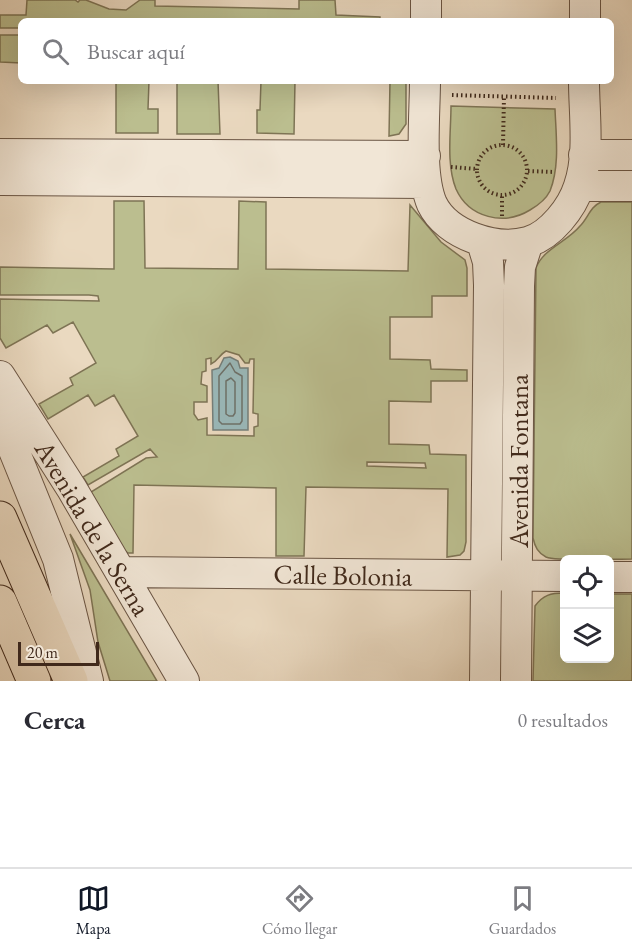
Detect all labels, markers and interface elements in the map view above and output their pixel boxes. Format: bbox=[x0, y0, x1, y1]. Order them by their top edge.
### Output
search box bbox=[18, 18, 614, 84]
icon: search bbox=[39, 35, 72, 68]
text: Buscar aquí bbox=[87, 37, 185, 66]
street label: Avenida Fontana bbox=[501, 374, 536, 549]
street label: Avenida de la Serna bbox=[26, 433, 159, 622]
map controls bbox=[560, 555, 614, 663]
button: locate bbox=[560, 555, 614, 609]
street label: Calle Bolonia bbox=[273, 556, 413, 594]
button: layers bbox=[560, 609, 614, 663]
scale bar bbox=[18, 639, 99, 666]
text: 20 m bbox=[27, 642, 58, 663]
text: Cerca bbox=[24, 703, 85, 737]
text: 0 resultados bbox=[517, 707, 608, 733]
tab: Mapa bbox=[76, 882, 111, 939]
tab: Cómo llegar bbox=[262, 882, 337, 939]
tab: Guardados bbox=[489, 882, 556, 939]

